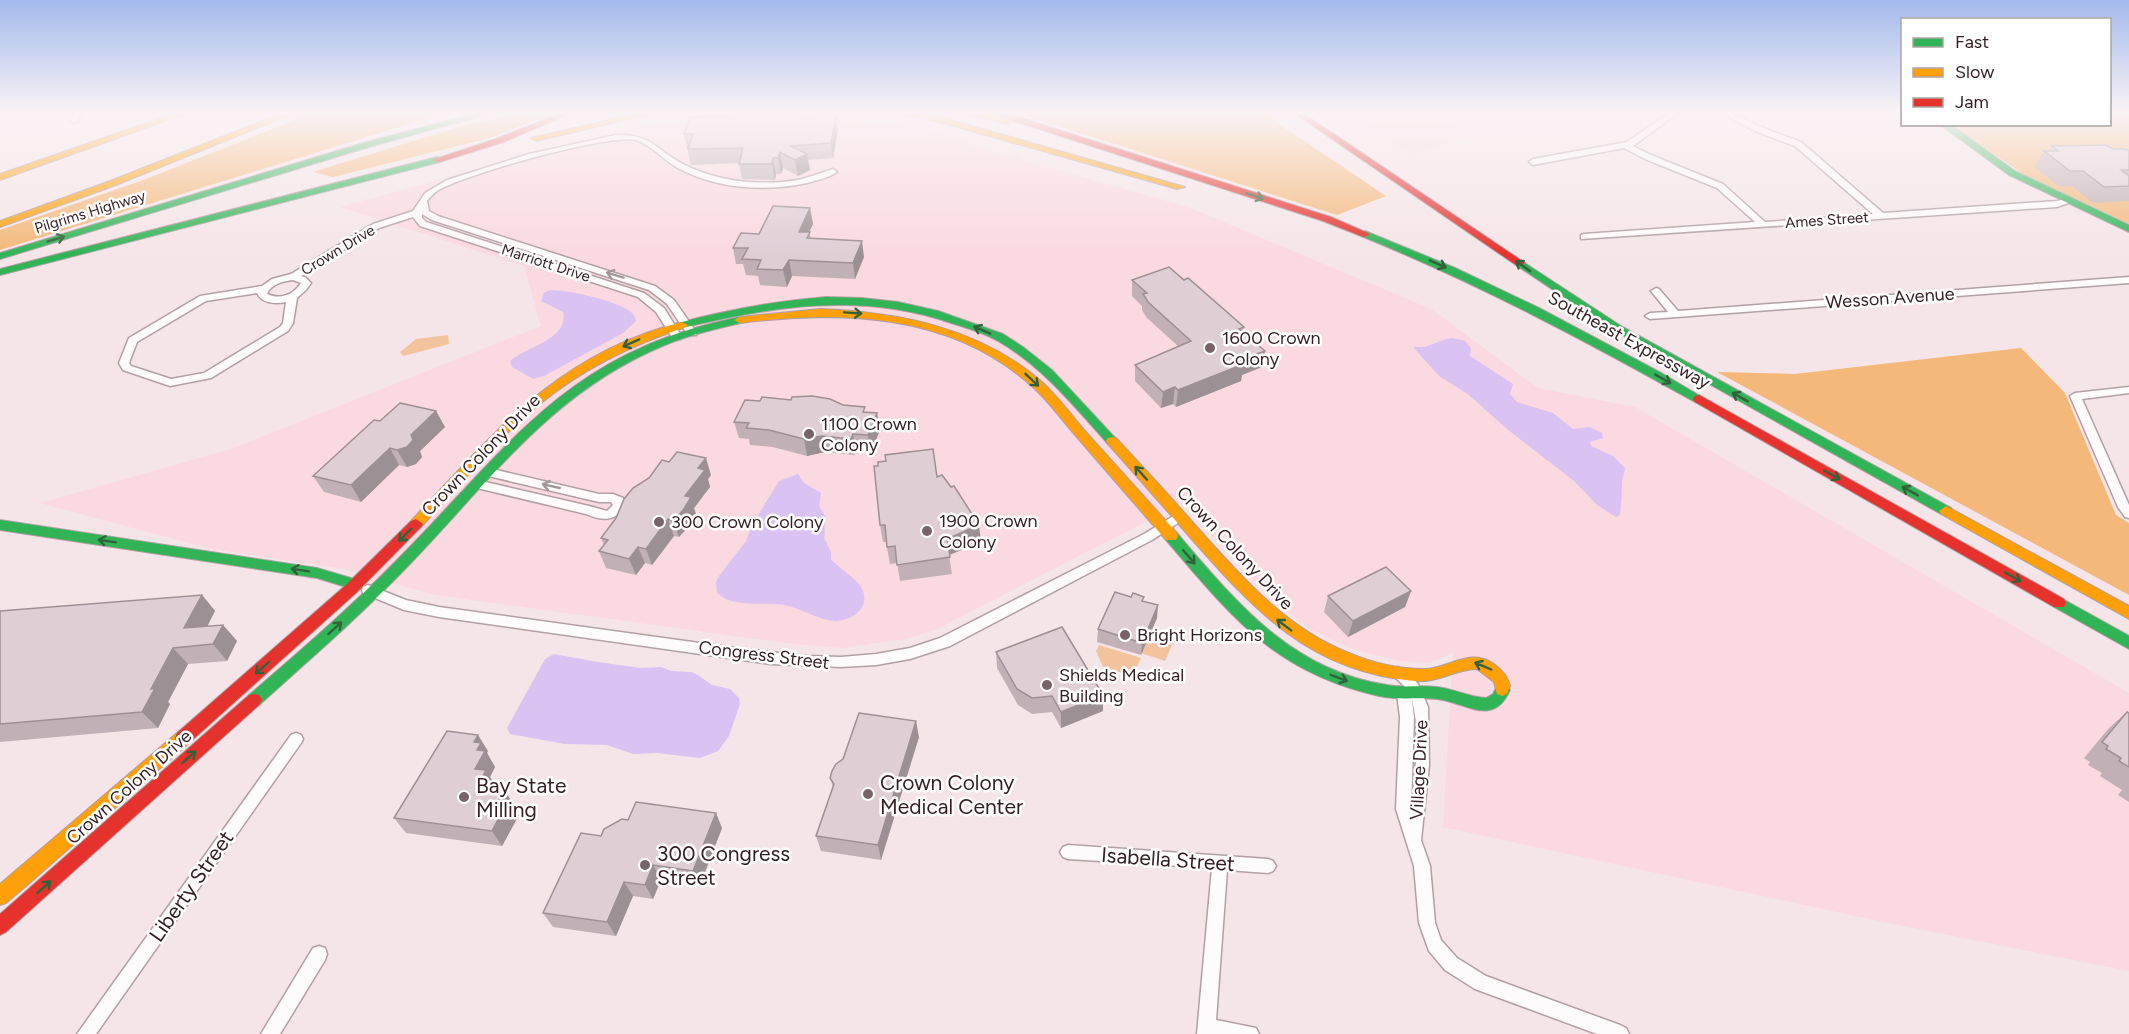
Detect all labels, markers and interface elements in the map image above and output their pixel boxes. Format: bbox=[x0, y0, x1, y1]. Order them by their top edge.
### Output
legend bbox=[1901, 18, 2111, 126]
text: Fast bbox=[1955, 31, 1989, 53]
text: Slow bbox=[1955, 61, 1994, 83]
text: Jam bbox=[1955, 91, 1989, 113]
street label: Pilgrims Highway bbox=[32, 187, 148, 237]
one-way arrow bbox=[1245, 191, 1264, 202]
street label: Ames Street bbox=[1785, 208, 1870, 232]
street label: Crown Drive bbox=[298, 221, 378, 279]
one-way arrow bbox=[46, 233, 65, 244]
street label: Marriott Drive bbox=[499, 240, 593, 286]
one-way arrow bbox=[1429, 259, 1447, 270]
one-way arrow bbox=[1515, 260, 1531, 272]
one-way arrow bbox=[606, 269, 625, 280]
street label: Wesson Avenue bbox=[1825, 283, 1955, 313]
street label: Southeast Expressway bbox=[1544, 286, 1714, 394]
one-way arrow bbox=[843, 307, 863, 318]
one-way arrow bbox=[973, 324, 992, 335]
place label: 1600 Crown Colony bbox=[1222, 327, 1321, 370]
one-way arrow bbox=[623, 338, 641, 349]
marker: 1600 Crown Colony bbox=[1203, 341, 1217, 355]
one-way arrow bbox=[1024, 373, 1039, 387]
one-way arrow bbox=[1654, 373, 1671, 385]
street label: Crown Colony Drive bbox=[417, 389, 545, 521]
one-way arrow bbox=[1732, 391, 1749, 403]
place label: 1100 Crown Colony bbox=[821, 413, 917, 456]
marker: 1100 Crown Colony bbox=[802, 427, 816, 441]
one-way arrow bbox=[1134, 466, 1148, 481]
one-way arrow bbox=[1823, 470, 1841, 481]
one-way arrow bbox=[542, 480, 561, 492]
street label: Crown Colony Drive bbox=[1172, 482, 1298, 615]
one-way arrow bbox=[1902, 485, 1919, 497]
place label: 1900 Crown Colony bbox=[939, 510, 1038, 553]
place label: 300 Crown Colony bbox=[671, 511, 824, 533]
marker: 300 Crown Colony bbox=[652, 515, 666, 529]
marker: 1900 Crown Colony bbox=[920, 524, 934, 538]
one-way arrow bbox=[397, 528, 412, 543]
one-way arrow bbox=[98, 536, 117, 547]
one-way arrow bbox=[1182, 549, 1196, 564]
one-way arrow bbox=[290, 565, 310, 576]
one-way arrow bbox=[2004, 572, 2021, 584]
one-way arrow bbox=[1276, 619, 1292, 632]
one-way arrow bbox=[327, 621, 342, 635]
place label: Bright Horizons bbox=[1137, 624, 1262, 646]
marker: Bright Horizons bbox=[1118, 628, 1132, 642]
street label: Congress Street bbox=[697, 636, 831, 674]
one-way arrow bbox=[1475, 660, 1493, 671]
one-way arrow bbox=[255, 661, 270, 675]
place label: Shields Medical Building bbox=[1059, 664, 1184, 707]
one-way arrow bbox=[1329, 673, 1348, 684]
marker: Shields Medical Building bbox=[1040, 678, 1054, 692]
street label: Village Drive bbox=[1405, 719, 1433, 821]
street label: Crown Colony Drive bbox=[62, 725, 196, 849]
one-way arrow bbox=[181, 750, 196, 764]
place label: Crown Colony Medical Center bbox=[880, 770, 1023, 819]
place label: Bay State Milling bbox=[476, 773, 566, 822]
marker: Crown Colony Medical Center bbox=[861, 787, 875, 801]
marker: Bay State Milling bbox=[457, 790, 471, 804]
street label: Liberty Street bbox=[144, 826, 238, 946]
place label: 300 Congress Street bbox=[657, 841, 790, 890]
street label: Isabella Street bbox=[1100, 842, 1236, 876]
marker: 300 Congress Street bbox=[638, 858, 652, 872]
one-way arrow bbox=[36, 880, 51, 894]

